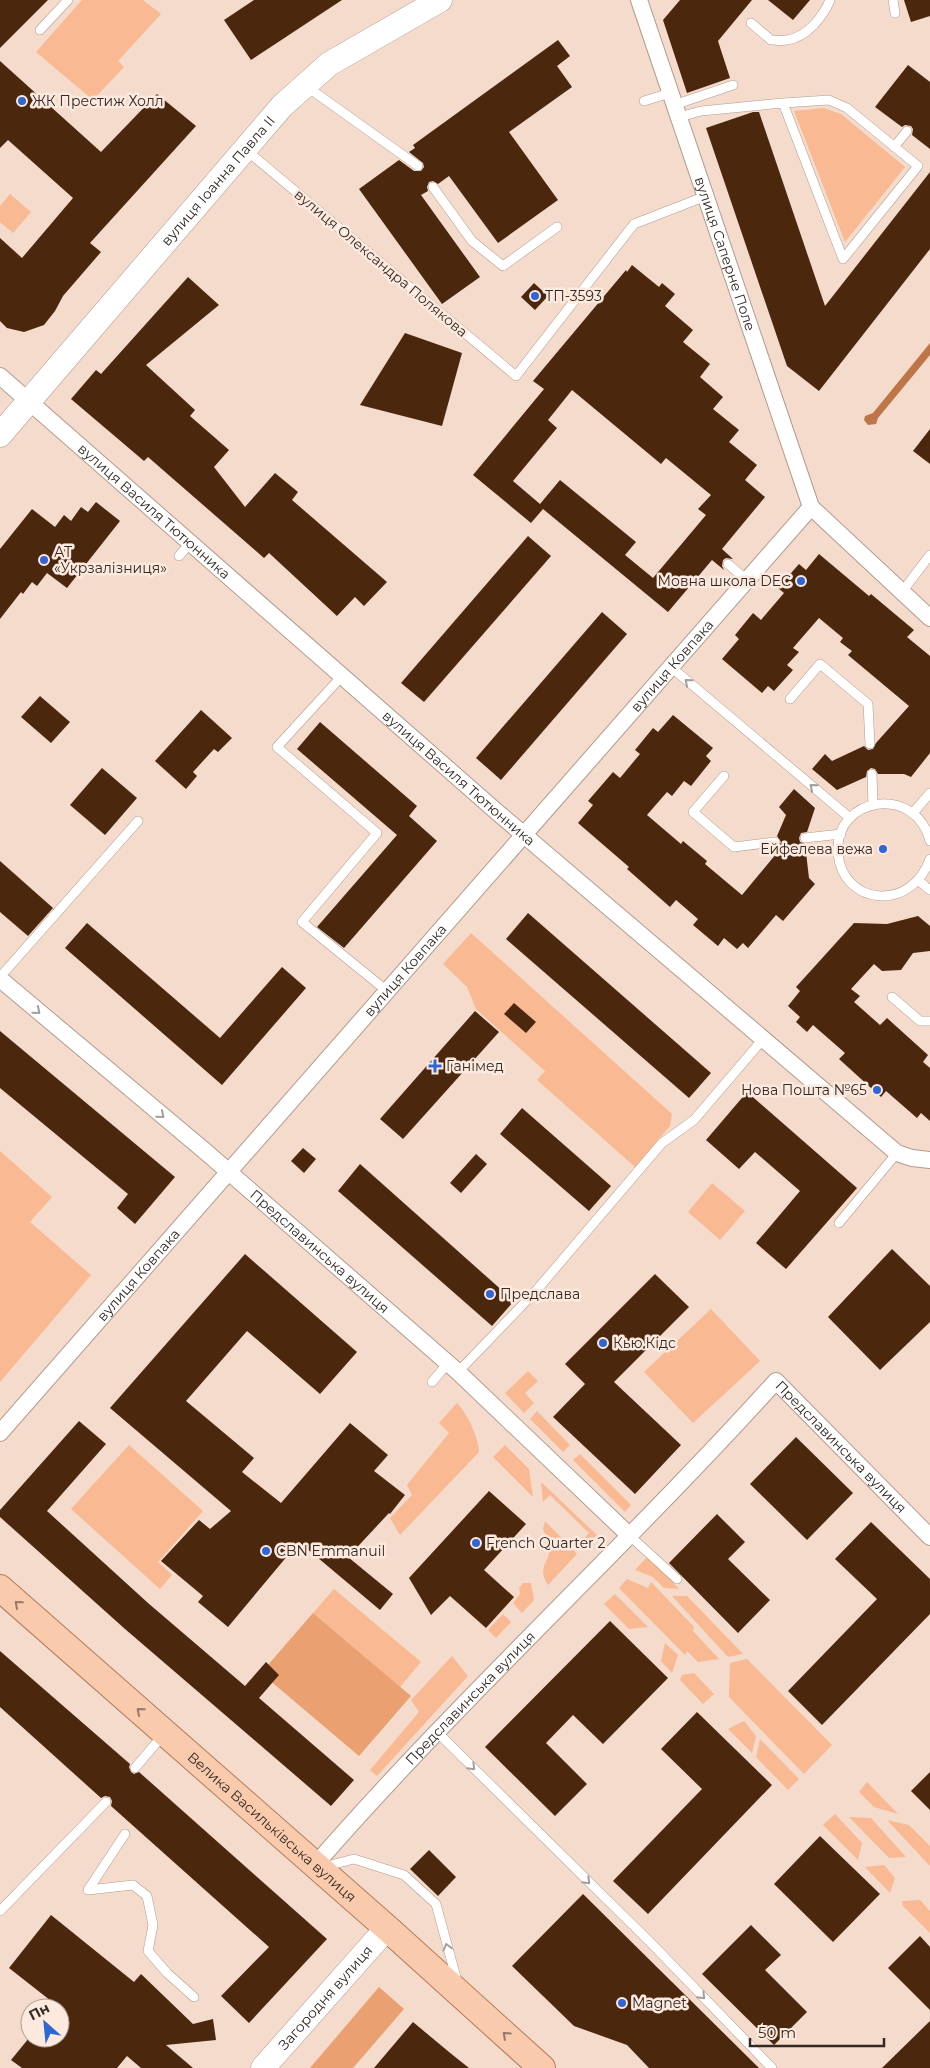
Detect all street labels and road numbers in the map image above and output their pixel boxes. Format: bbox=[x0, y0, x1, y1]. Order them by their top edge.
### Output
street label: вулиця Іоанна Павла II bbox=[157, 112, 279, 249]
street label: вулиця Саперне Поле bbox=[691, 174, 760, 333]
street label: вулиця Олександра Полякова bbox=[291, 185, 471, 341]
street label: вулиця Василя Тютюнника bbox=[74, 440, 234, 583]
street label: вулиця Ковпака bbox=[627, 616, 717, 716]
street label: вулиця Василя Тютюнника bbox=[379, 707, 539, 850]
street label: вулиця Ковпака bbox=[360, 920, 450, 1020]
street label: Предславинська вулиця bbox=[246, 1186, 393, 1317]
street label: вулиця Ковпака bbox=[93, 1225, 184, 1325]
street label: Предславинська вулиця bbox=[772, 1377, 910, 1517]
street label: Предславинська вулиця bbox=[401, 1627, 539, 1769]
street label: Велика Васильківська вулиця bbox=[184, 1748, 360, 1906]
street label: Загородня вулиця bbox=[274, 1942, 376, 2054]

